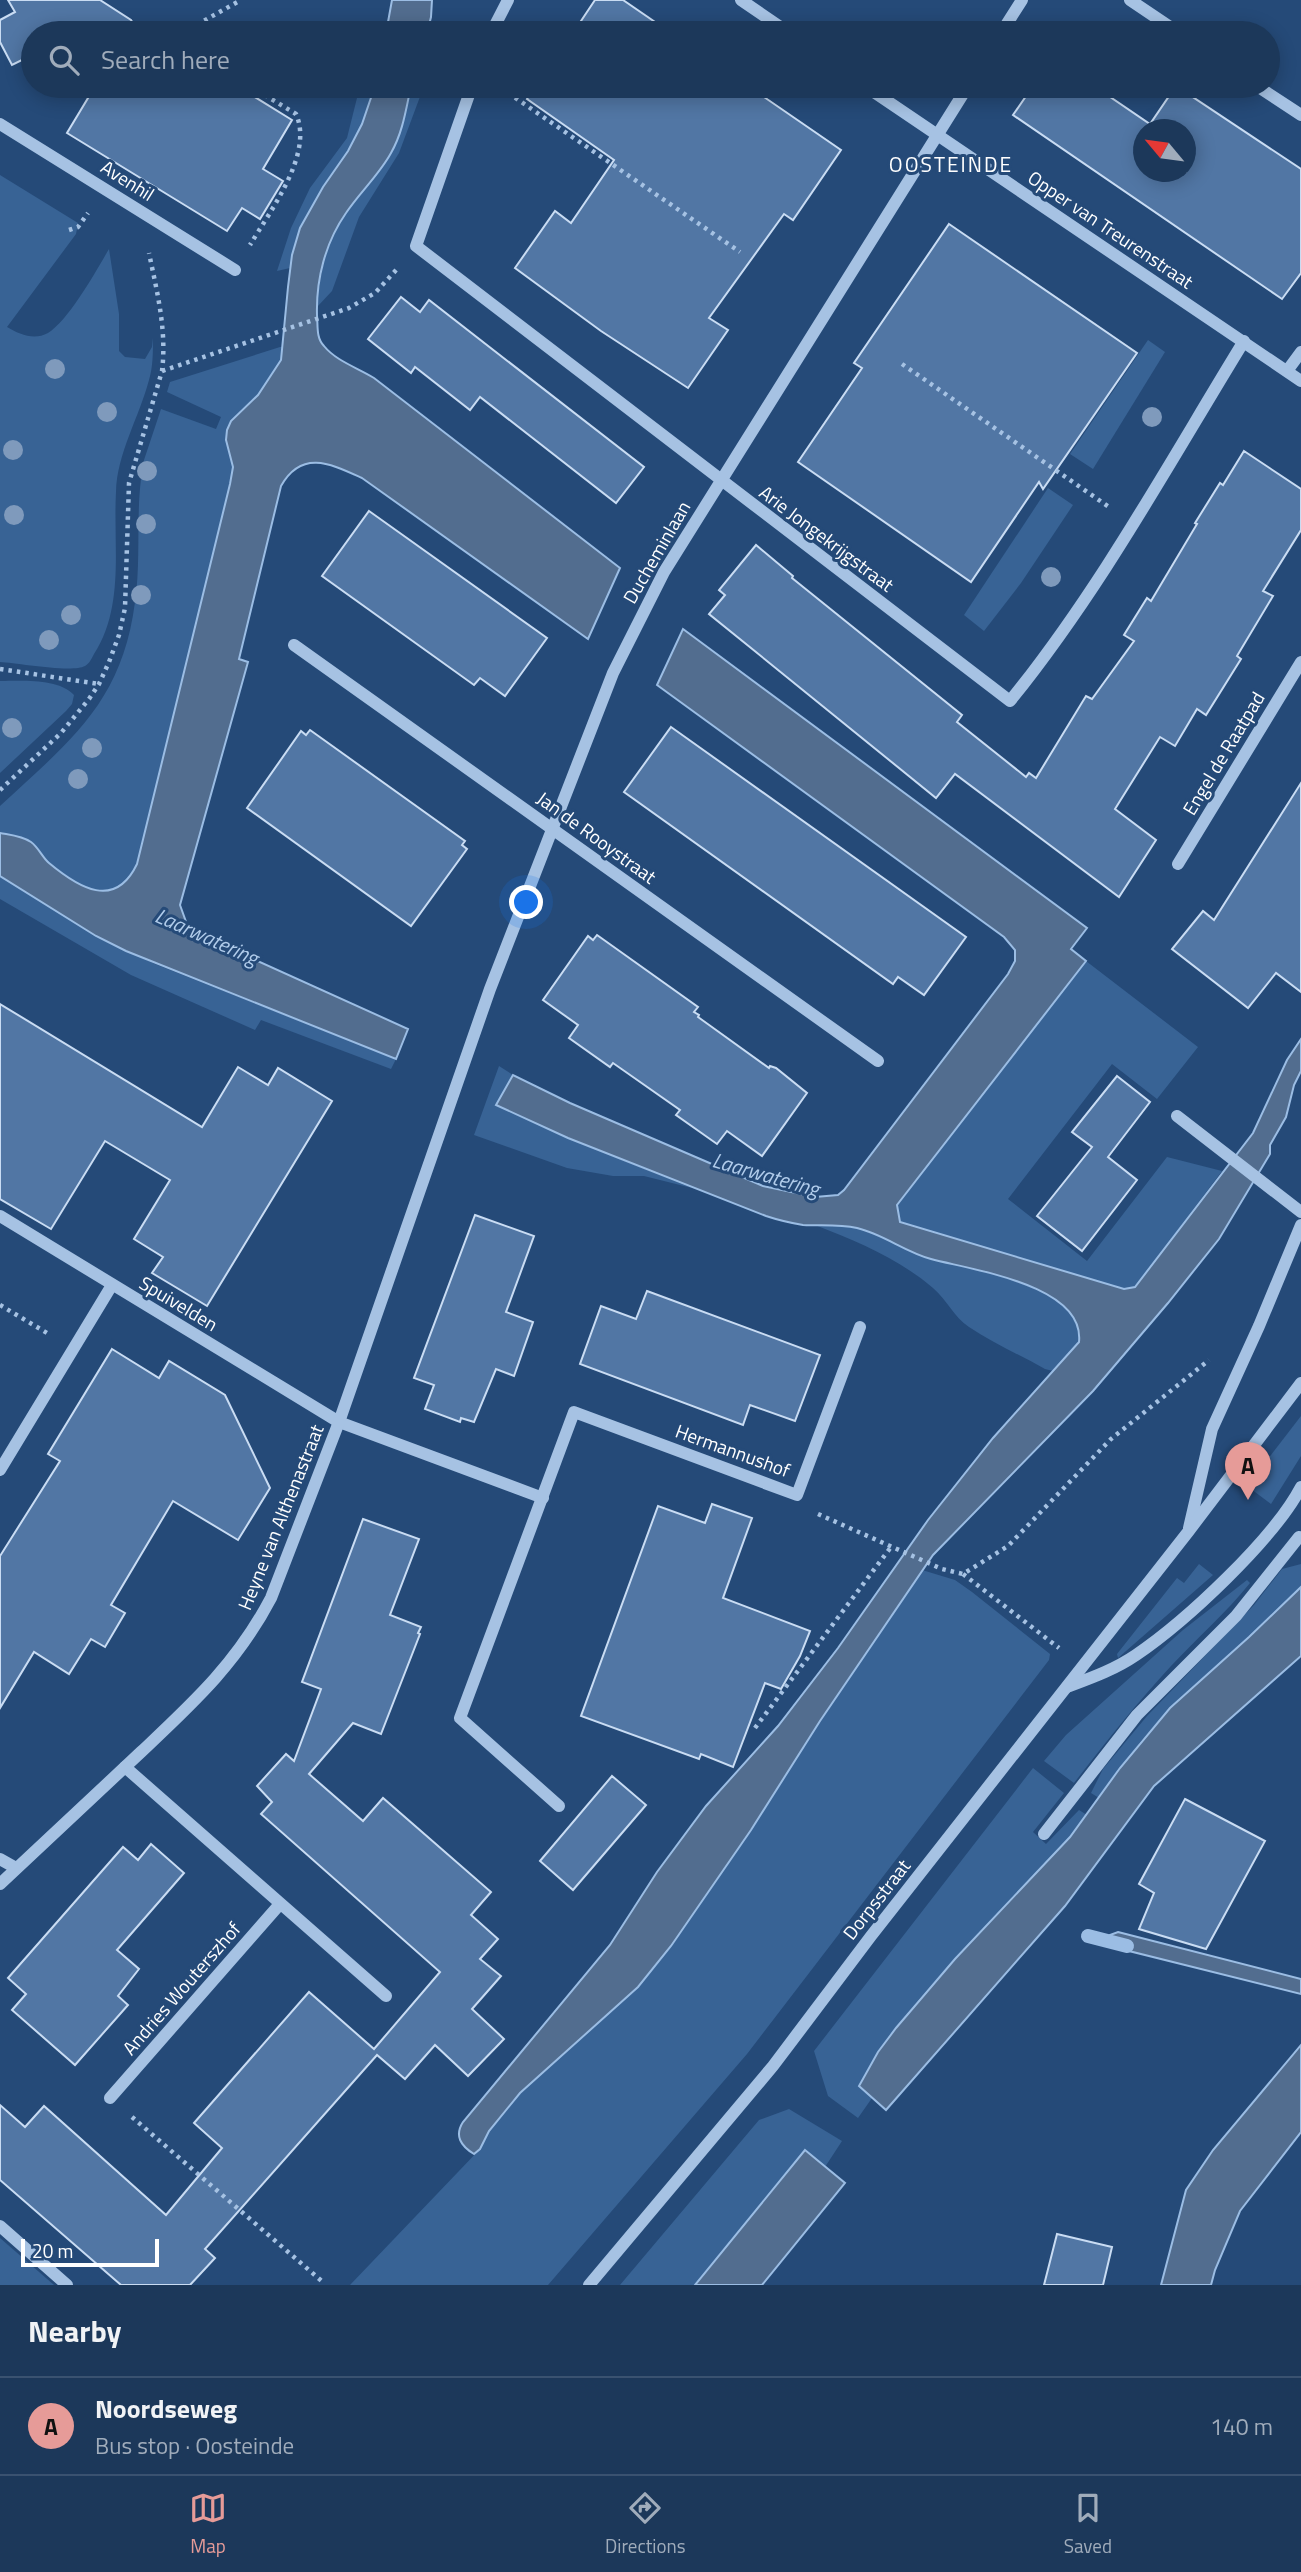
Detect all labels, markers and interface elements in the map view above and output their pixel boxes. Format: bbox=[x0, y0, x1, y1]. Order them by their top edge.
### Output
search box bbox=[21, 21, 1280, 98]
text: Search here bbox=[101, 40, 230, 79]
icon: search bbox=[45, 41, 83, 79]
north arrow bbox=[1133, 119, 1196, 182]
district label: OOSTEINDE bbox=[889, 148, 1013, 180]
street label: Avenhil bbox=[96, 152, 160, 208]
street label: Opper van Treurenstraat bbox=[1022, 163, 1200, 296]
street label: Arie Jongekrijgstraat bbox=[753, 478, 901, 599]
street label: Ducheminlaan bbox=[615, 495, 697, 609]
street label: Engel de Raatpad bbox=[1175, 686, 1271, 820]
street label: Jan de Rooystraat bbox=[531, 784, 663, 890]
your location bbox=[509, 885, 543, 919]
water label: Laarwatering bbox=[150, 899, 266, 974]
water label: Laarwatering bbox=[709, 1143, 825, 1205]
street label: Spuivelden bbox=[134, 1268, 224, 1338]
street label: Hermannushof bbox=[672, 1416, 795, 1484]
street label: Heyne van Althenastraat bbox=[229, 1420, 331, 1614]
pin: A bbox=[1225, 1442, 1271, 1500]
street label: Dorpsstraat bbox=[835, 1852, 917, 1946]
street label: Andries Wouterszhof bbox=[115, 1914, 248, 2061]
scale bar bbox=[21, 2236, 159, 2268]
text: 20 m bbox=[32, 2236, 73, 2265]
text: Nearby bbox=[28, 2308, 121, 2354]
text: Noordseweg bbox=[95, 2389, 237, 2428]
text: A bbox=[44, 2409, 58, 2444]
text: 140 m bbox=[1210, 2409, 1273, 2444]
text: Bus stop · Oosteinde bbox=[95, 2428, 294, 2463]
tab: Map bbox=[189, 2489, 227, 2560]
tab: Directions bbox=[605, 2489, 686, 2560]
tab: Saved bbox=[1064, 2489, 1112, 2560]

